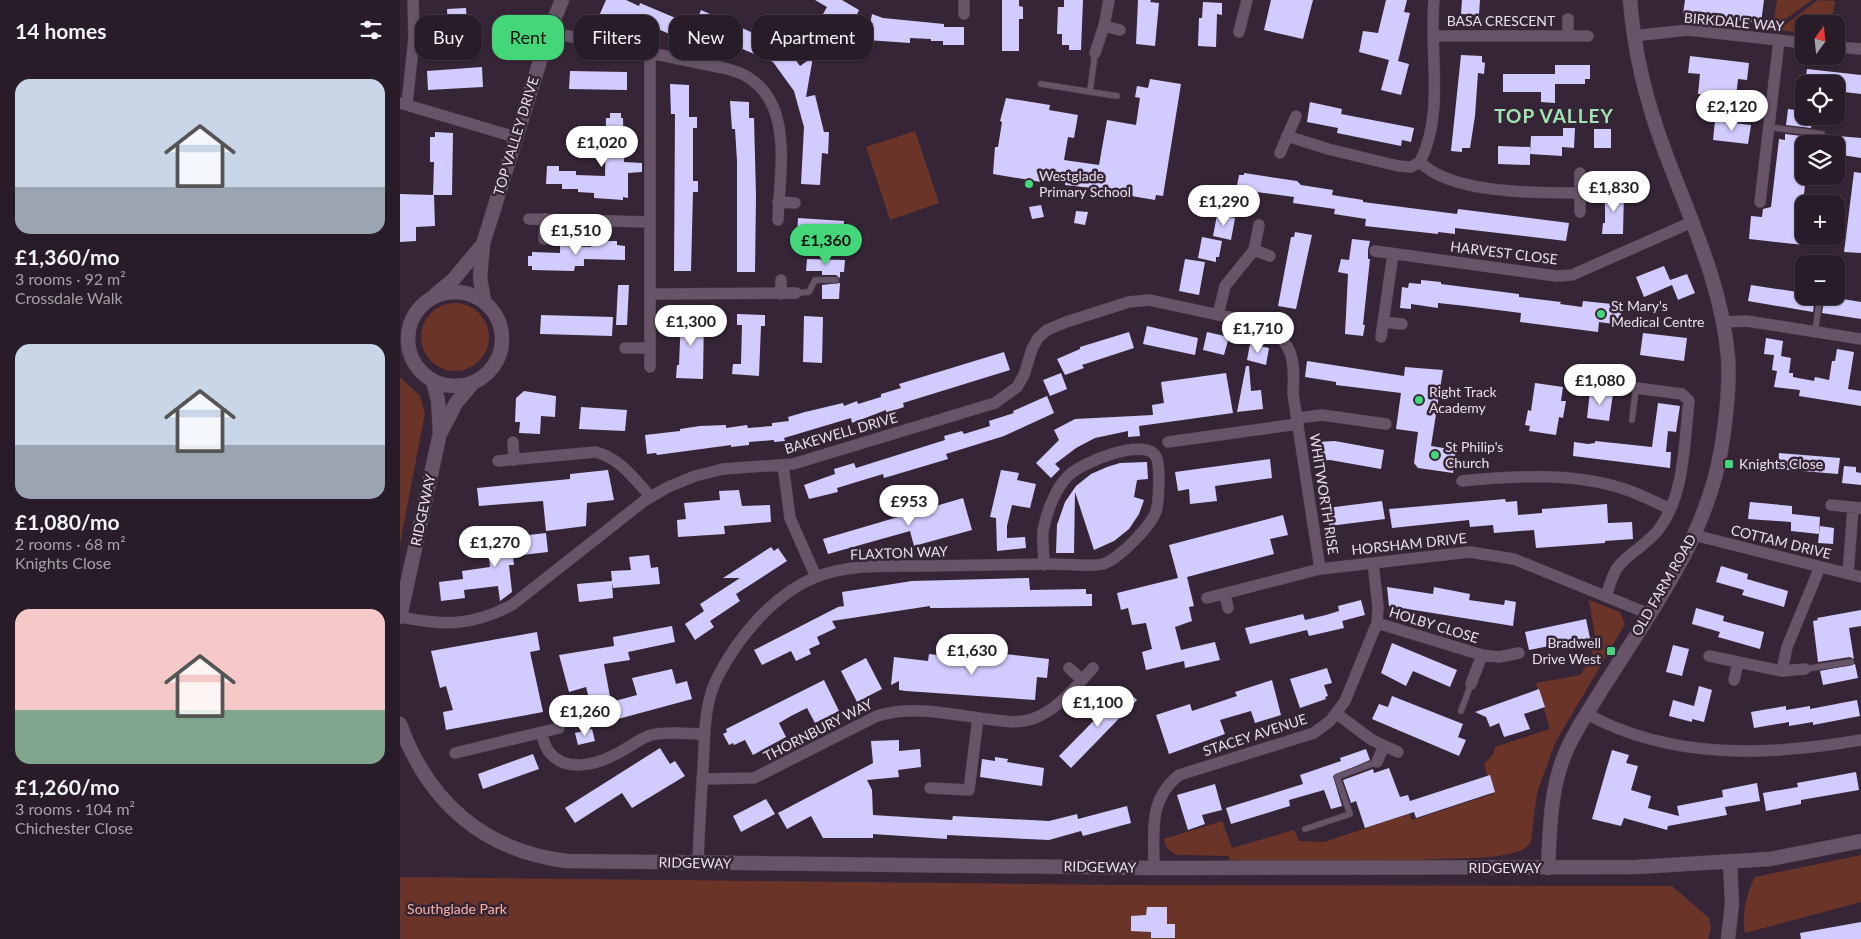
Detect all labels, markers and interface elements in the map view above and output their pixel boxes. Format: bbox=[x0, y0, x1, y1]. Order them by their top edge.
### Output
street label: BIRKDALE WAY bbox=[1683, 9, 1785, 34]
street label: BASA CRESCENT bbox=[1447, 12, 1556, 29]
chip: Buy bbox=[415, 15, 482, 60]
chip: Rent bbox=[492, 15, 564, 60]
chip: Filters bbox=[574, 15, 659, 60]
chip: New bbox=[669, 15, 742, 60]
chip: Apartment bbox=[752, 15, 873, 60]
north arrow bbox=[1795, 15, 1845, 65]
map controls bbox=[1795, 15, 1845, 305]
icon: filters bbox=[357, 16, 385, 44]
text: 14 homes bbox=[15, 18, 106, 43]
street label: TOP VALLEY DRIVE bbox=[489, 74, 542, 197]
button: locate bbox=[1795, 75, 1845, 125]
pin: £2,120 bbox=[1691, 90, 1773, 132]
text: £2,120 bbox=[1707, 96, 1757, 115]
district label: TOP VALLEY bbox=[1494, 104, 1614, 127]
icon: home bbox=[155, 111, 245, 201]
pin: £1,020 bbox=[561, 126, 643, 168]
text: £1,020 bbox=[577, 132, 627, 151]
button: layers bbox=[1795, 135, 1845, 185]
place label: Westglade Primary School bbox=[1039, 167, 1131, 200]
pin: £1,830 bbox=[1573, 170, 1655, 213]
text: £1,830 bbox=[1589, 177, 1639, 196]
marker: Westglade Primary School bbox=[1023, 178, 1035, 190]
pin: £1,290 bbox=[1183, 184, 1265, 227]
text: £1,290 bbox=[1199, 191, 1249, 210]
button: + bbox=[1795, 195, 1845, 245]
pin: £1,510 bbox=[535, 214, 617, 256]
text: £1,510 bbox=[551, 220, 601, 239]
pin: £1,360 bbox=[785, 224, 867, 266]
text: £1,360 bbox=[801, 230, 851, 249]
street label: HARVEST CLOSE bbox=[1449, 237, 1559, 268]
text: £1,360/mo bbox=[15, 244, 120, 269]
button: − bbox=[1795, 255, 1845, 305]
text: 3 rooms · 92 m² bbox=[15, 269, 126, 288]
text: Crossdale Walk bbox=[15, 288, 123, 307]
place label: St Mary's Medical Centre bbox=[1611, 297, 1704, 330]
pin: £1,300 bbox=[650, 304, 732, 347]
marker: St Mary's Medical Centre bbox=[1595, 308, 1607, 320]
text: £1,300 bbox=[666, 311, 716, 330]
pin: £1,710 bbox=[1217, 312, 1299, 354]
text: £1,710 bbox=[1233, 318, 1283, 337]
pin: £1,080 bbox=[1559, 364, 1641, 406]
text: £1,080 bbox=[1575, 370, 1625, 389]
icon: home bbox=[155, 376, 245, 466]
place label: Right Track Academy bbox=[1429, 383, 1498, 416]
marker: Right Track Academy bbox=[1413, 394, 1425, 406]
street label: BAKEWELL DRIVE bbox=[782, 408, 899, 457]
street label: WHITWORTH RISE bbox=[1307, 432, 1342, 556]
place label: St Philip's Church bbox=[1445, 438, 1503, 471]
marker: St Philip's Church bbox=[1429, 449, 1441, 461]
place label: Knights Close bbox=[1739, 455, 1823, 472]
marker: Knights Close bbox=[1723, 458, 1735, 470]
street label: RIDGEWAY bbox=[407, 472, 438, 547]
pin: £953 bbox=[879, 484, 939, 527]
text: £953 bbox=[890, 491, 928, 510]
text: £1,080/mo bbox=[15, 509, 120, 534]
street label: COTTAM DRIVE bbox=[1729, 521, 1833, 562]
pin: £1,270 bbox=[454, 526, 536, 568]
street label: HORSHAM DRIVE bbox=[1350, 529, 1467, 558]
street label: OLD FARM ROAD bbox=[1628, 531, 1700, 638]
text: £1,270 bbox=[470, 532, 520, 551]
text: 2 rooms · 68 m² bbox=[15, 534, 126, 553]
street label: FLAXTON WAY bbox=[850, 542, 948, 563]
text: Knights Close bbox=[15, 553, 111, 572]
street label: HOLBY CLOSE bbox=[1387, 603, 1481, 646]
pin: £1,630 bbox=[931, 634, 1013, 676]
place label: Bradwell Drive West bbox=[1532, 634, 1601, 667]
text: £1,630 bbox=[947, 640, 997, 659]
icon: home bbox=[155, 641, 245, 731]
marker: Bradwell Drive West bbox=[1605, 645, 1617, 657]
pin: £1,100 bbox=[1057, 686, 1139, 728]
text: £1,100 bbox=[1073, 692, 1123, 711]
pin: £1,260 bbox=[544, 694, 626, 737]
street label: THORNBURY WAY bbox=[760, 695, 875, 764]
text: £1,260 bbox=[560, 701, 610, 720]
street label: STACEY AVENUE bbox=[1201, 710, 1309, 759]
text: £1,260/mo bbox=[15, 774, 120, 799]
text: 3 rooms · 104 m² bbox=[15, 799, 135, 818]
text: Chichester Close bbox=[15, 818, 133, 837]
street label: RIDGEWAY bbox=[658, 853, 732, 872]
street label: RIDGEWAY bbox=[1063, 857, 1137, 876]
street label: RIDGEWAY bbox=[1469, 859, 1542, 876]
park label: Southglade Park bbox=[407, 900, 508, 917]

